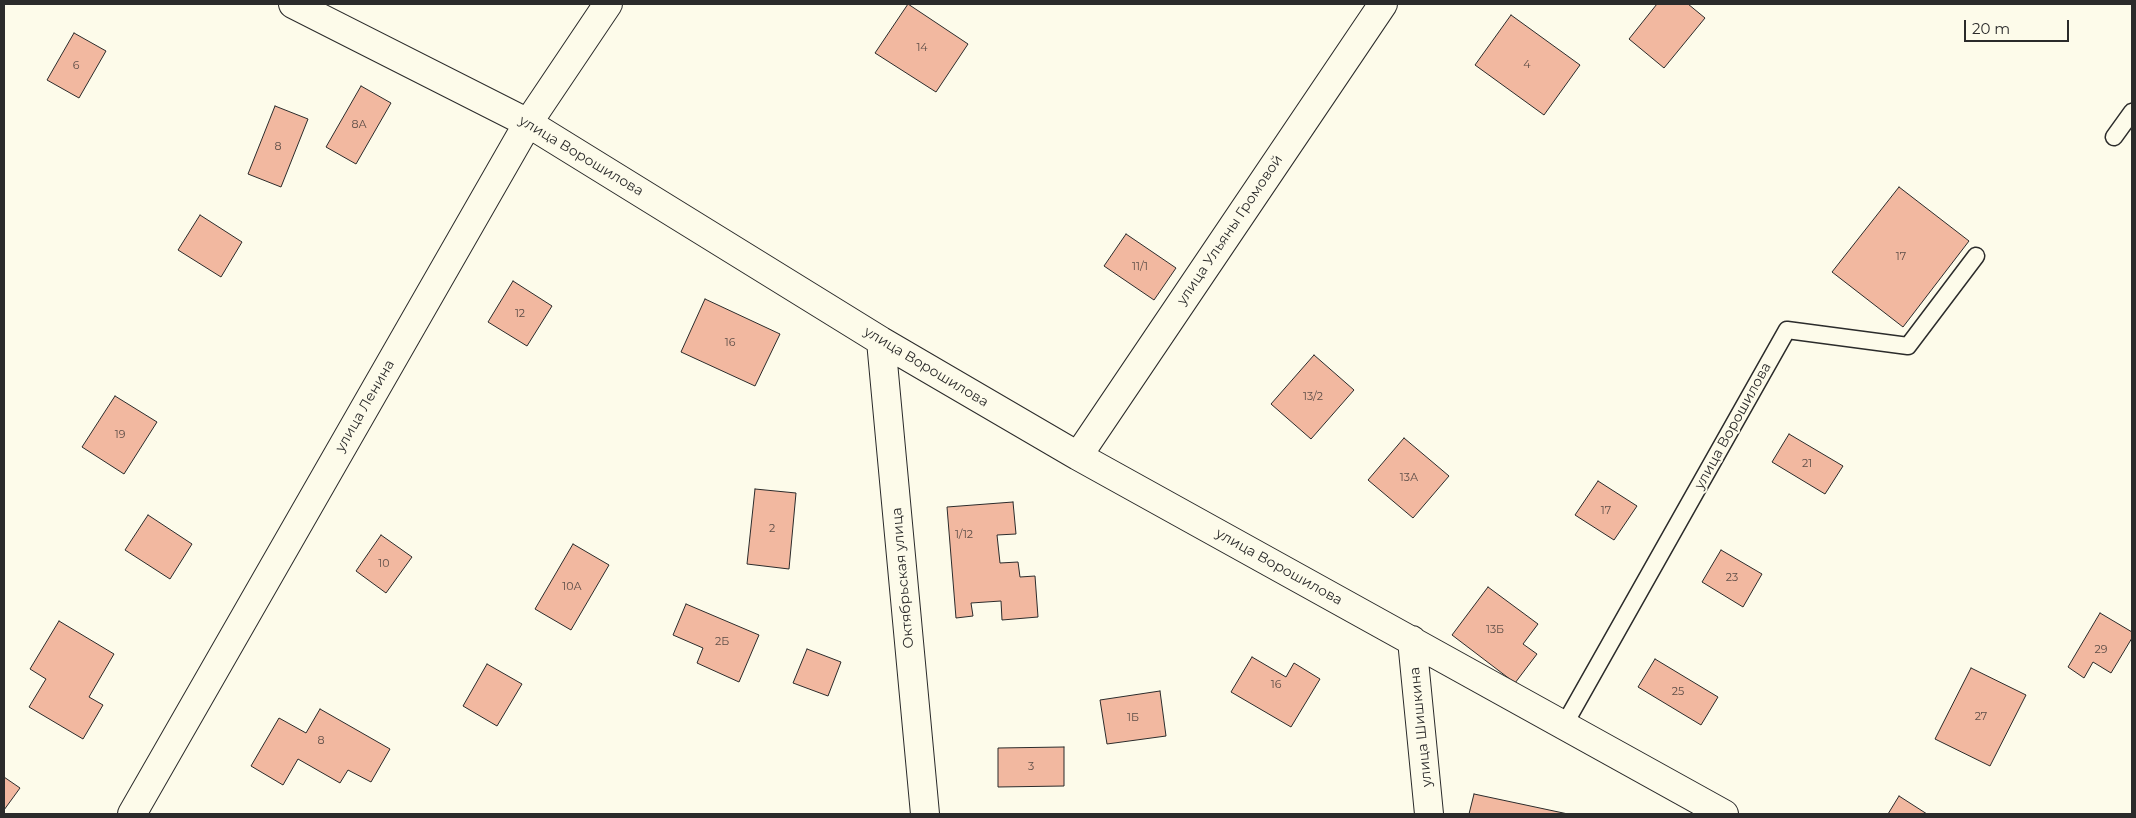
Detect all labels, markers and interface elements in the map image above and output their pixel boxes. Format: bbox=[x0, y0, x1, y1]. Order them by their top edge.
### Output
scale bar bbox=[1966, 10, 2071, 42]
text: 20 m bbox=[1972, 19, 2010, 38]
house number: 14 bbox=[916, 41, 928, 55]
house number: 4 bbox=[1523, 58, 1531, 72]
house number: 6 bbox=[73, 59, 79, 73]
street label: улица Ворошилова bbox=[516, 112, 646, 200]
house number: 8А bbox=[351, 118, 367, 132]
house number: 8 bbox=[274, 140, 282, 154]
street label: улица Ульяны Громовой bbox=[1174, 152, 1286, 308]
house number: 17 bbox=[1896, 250, 1906, 264]
house number: 11/1 bbox=[1132, 260, 1148, 274]
house number: 12 bbox=[515, 307, 525, 321]
street label: улица Ворошилова bbox=[861, 323, 991, 411]
house number: 16 bbox=[725, 336, 735, 350]
street label: улица Ленина bbox=[332, 357, 398, 455]
street label: улица Ворошилова bbox=[1691, 360, 1775, 492]
house number: 13/2 bbox=[1303, 390, 1323, 404]
house number: 19 bbox=[115, 428, 125, 442]
house number: 21 bbox=[1802, 457, 1812, 471]
house number: 13А bbox=[1400, 471, 1418, 485]
house number: 17 bbox=[1601, 504, 1611, 518]
street label: Октябрьская улица bbox=[888, 507, 918, 649]
house number: 2 bbox=[769, 522, 775, 536]
street label: улица Ворошилова bbox=[1213, 525, 1345, 609]
house number: 1/12 bbox=[955, 528, 973, 542]
house number: 10 bbox=[378, 557, 390, 571]
house number: 23 bbox=[1726, 571, 1738, 585]
house number: 10А bbox=[562, 580, 582, 594]
house number: 13Б bbox=[1486, 623, 1504, 637]
house number: 2Б bbox=[715, 635, 729, 649]
house number: 29 bbox=[2095, 643, 2107, 657]
street label: улица Шишкина bbox=[1406, 666, 1436, 788]
house number: 16 bbox=[1271, 678, 1281, 692]
house number: 25 bbox=[1672, 685, 1684, 699]
house number: 27 bbox=[1975, 710, 1987, 724]
house number: 1Б bbox=[1127, 711, 1139, 725]
house number: 8 bbox=[317, 734, 325, 748]
house number: 3 bbox=[1028, 760, 1034, 774]

